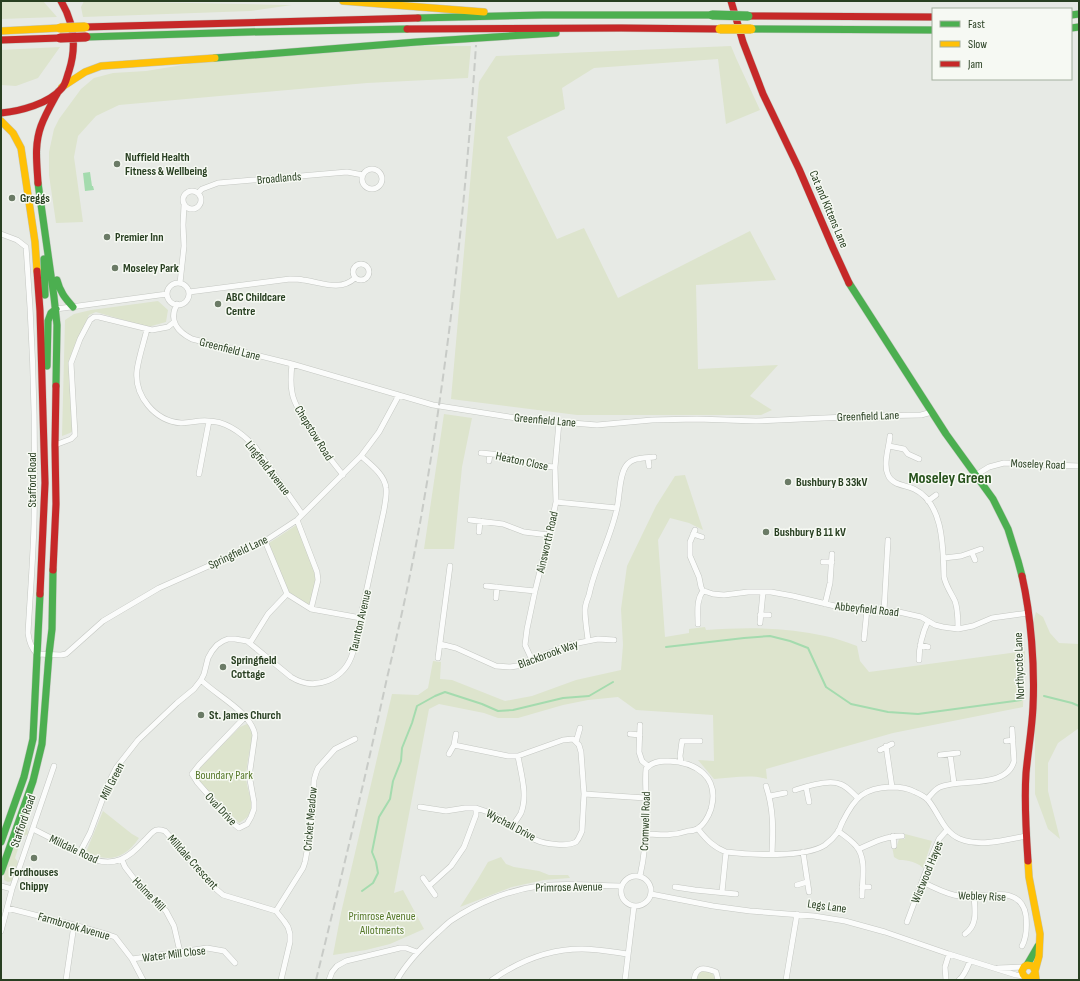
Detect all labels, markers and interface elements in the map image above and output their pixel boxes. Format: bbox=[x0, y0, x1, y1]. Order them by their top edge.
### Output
legend bbox=[932, 8, 1072, 80]
text: Fast bbox=[968, 17, 985, 32]
text: Slow bbox=[968, 37, 987, 52]
text: Jam bbox=[967, 57, 983, 72]
place label: Nuffield Health Fitness & Wellbeing bbox=[125, 150, 207, 179]
marker: Nuffield Health Fitness & Wellbeing bbox=[112, 159, 122, 169]
street label: Cat and Kittens Lane bbox=[806, 168, 852, 250]
street label: Broadlands bbox=[256, 169, 302, 188]
place label: Greggs bbox=[20, 191, 50, 206]
marker: Greggs bbox=[7, 193, 17, 203]
place label: Premier Inn bbox=[115, 230, 164, 245]
marker: Premier Inn bbox=[102, 232, 112, 242]
place label: Moseley Park bbox=[123, 261, 179, 276]
marker: Moseley Park bbox=[110, 263, 120, 273]
place label: ABC Childcare Centre bbox=[225, 290, 286, 319]
marker: ABC Childcare Centre bbox=[213, 299, 223, 309]
street label: Greenfield Lane bbox=[198, 335, 262, 364]
street label: Chepstow Road bbox=[291, 403, 336, 464]
street label: Greenfield Lane bbox=[837, 408, 900, 425]
street label: Greenfield Lane bbox=[513, 410, 577, 431]
street label: Lingfield Avenue bbox=[242, 438, 294, 499]
street label: Heaton Close bbox=[494, 449, 550, 474]
street label: Stafford Road bbox=[25, 452, 40, 508]
street label: Moseley Road bbox=[1010, 456, 1066, 473]
district label: Moseley Green bbox=[908, 469, 992, 488]
place label: Bushbury B 33kV bbox=[796, 475, 867, 490]
marker: Bushbury B 33kV bbox=[783, 477, 793, 487]
street label: Ainsworth Road bbox=[533, 510, 562, 575]
place label: Bushbury B 11 kV bbox=[774, 525, 846, 540]
marker: Bushbury B 11 kV bbox=[761, 527, 771, 537]
street label: Springfield Lane bbox=[206, 532, 271, 573]
street label: Taunton Avenue bbox=[346, 588, 375, 654]
street label: Abbeyfield Road bbox=[833, 599, 900, 620]
street label: Northycote Lane bbox=[1011, 632, 1028, 700]
street label: Blackbrook Way bbox=[516, 637, 581, 672]
place label: Springfield Cottage bbox=[231, 653, 277, 682]
marker: Springfield Cottage bbox=[218, 662, 228, 672]
place label: St. James Church bbox=[209, 708, 281, 723]
marker: St. James Church bbox=[196, 710, 206, 720]
street label: Mill Green bbox=[97, 760, 128, 802]
park label: Boundary Park bbox=[195, 768, 253, 783]
street label: Cricket Meadow bbox=[300, 786, 321, 852]
street label: Oval Drive bbox=[201, 790, 240, 829]
street label: Cromwell Road bbox=[637, 791, 654, 851]
street label: Stafford Road bbox=[7, 793, 40, 850]
street label: Wychall Drive bbox=[483, 806, 538, 845]
street label: Milldale Road bbox=[47, 832, 101, 867]
street label: Milldale Crescent bbox=[164, 832, 222, 893]
street label: Wistwood Hayes bbox=[908, 839, 947, 906]
marker: Fordhouses Chippy bbox=[29, 853, 39, 863]
place label: Fordhouses Chippy bbox=[10, 865, 59, 894]
street label: Holme Mill bbox=[129, 874, 168, 915]
street label: Primrose Avenue bbox=[535, 879, 603, 896]
street label: Webley Rise bbox=[958, 888, 1006, 905]
street label: Legs Lane bbox=[806, 896, 848, 917]
street label: Farmbrook Avenue bbox=[36, 909, 112, 944]
park label: Primrose Avenue Allotments bbox=[348, 909, 416, 938]
street label: Water Mill Close bbox=[142, 943, 207, 966]

